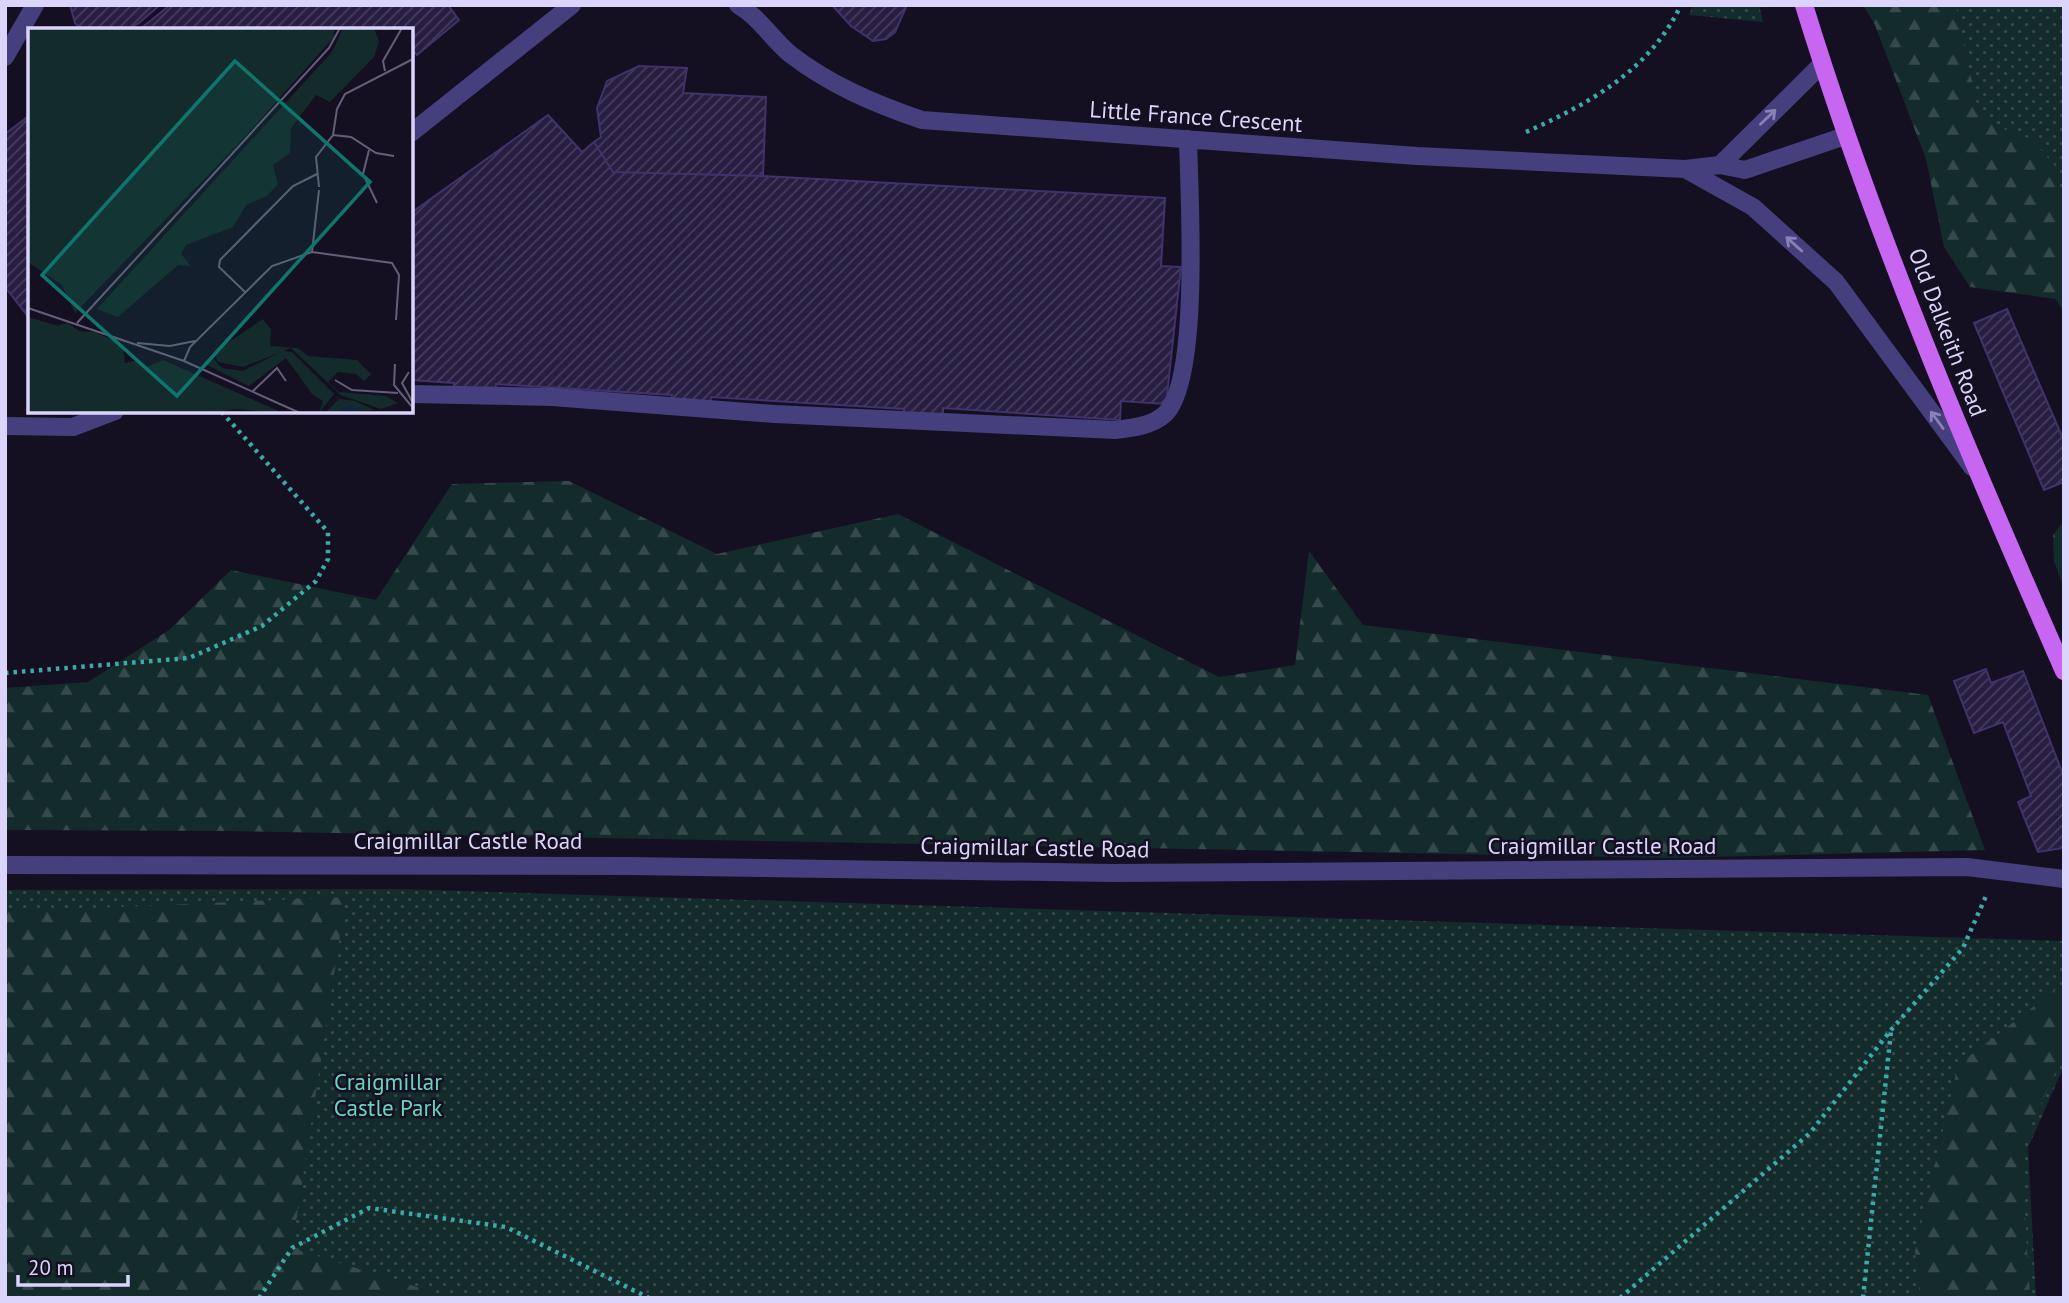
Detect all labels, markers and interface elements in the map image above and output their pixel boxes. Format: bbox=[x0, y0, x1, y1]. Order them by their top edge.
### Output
inset map bbox=[28, 28, 413, 413]
street label: Little France Crescent bbox=[1089, 94, 1304, 138]
one-way arrow bbox=[1760, 108, 1777, 125]
one-way arrow bbox=[1786, 237, 1804, 253]
street label: Old Dalkeith Road bbox=[1903, 244, 1993, 420]
one-way arrow bbox=[1930, 411, 1945, 430]
street label: Craigmillar Castle Road bbox=[354, 826, 583, 855]
street label: Craigmillar Castle Road bbox=[920, 831, 1150, 863]
street label: Craigmillar Castle Road bbox=[1488, 831, 1717, 860]
park label: Craigmillar Castle Park bbox=[334, 1067, 442, 1122]
scale bar bbox=[18, 1244, 128, 1288]
text: 20 m bbox=[28, 1254, 74, 1281]

